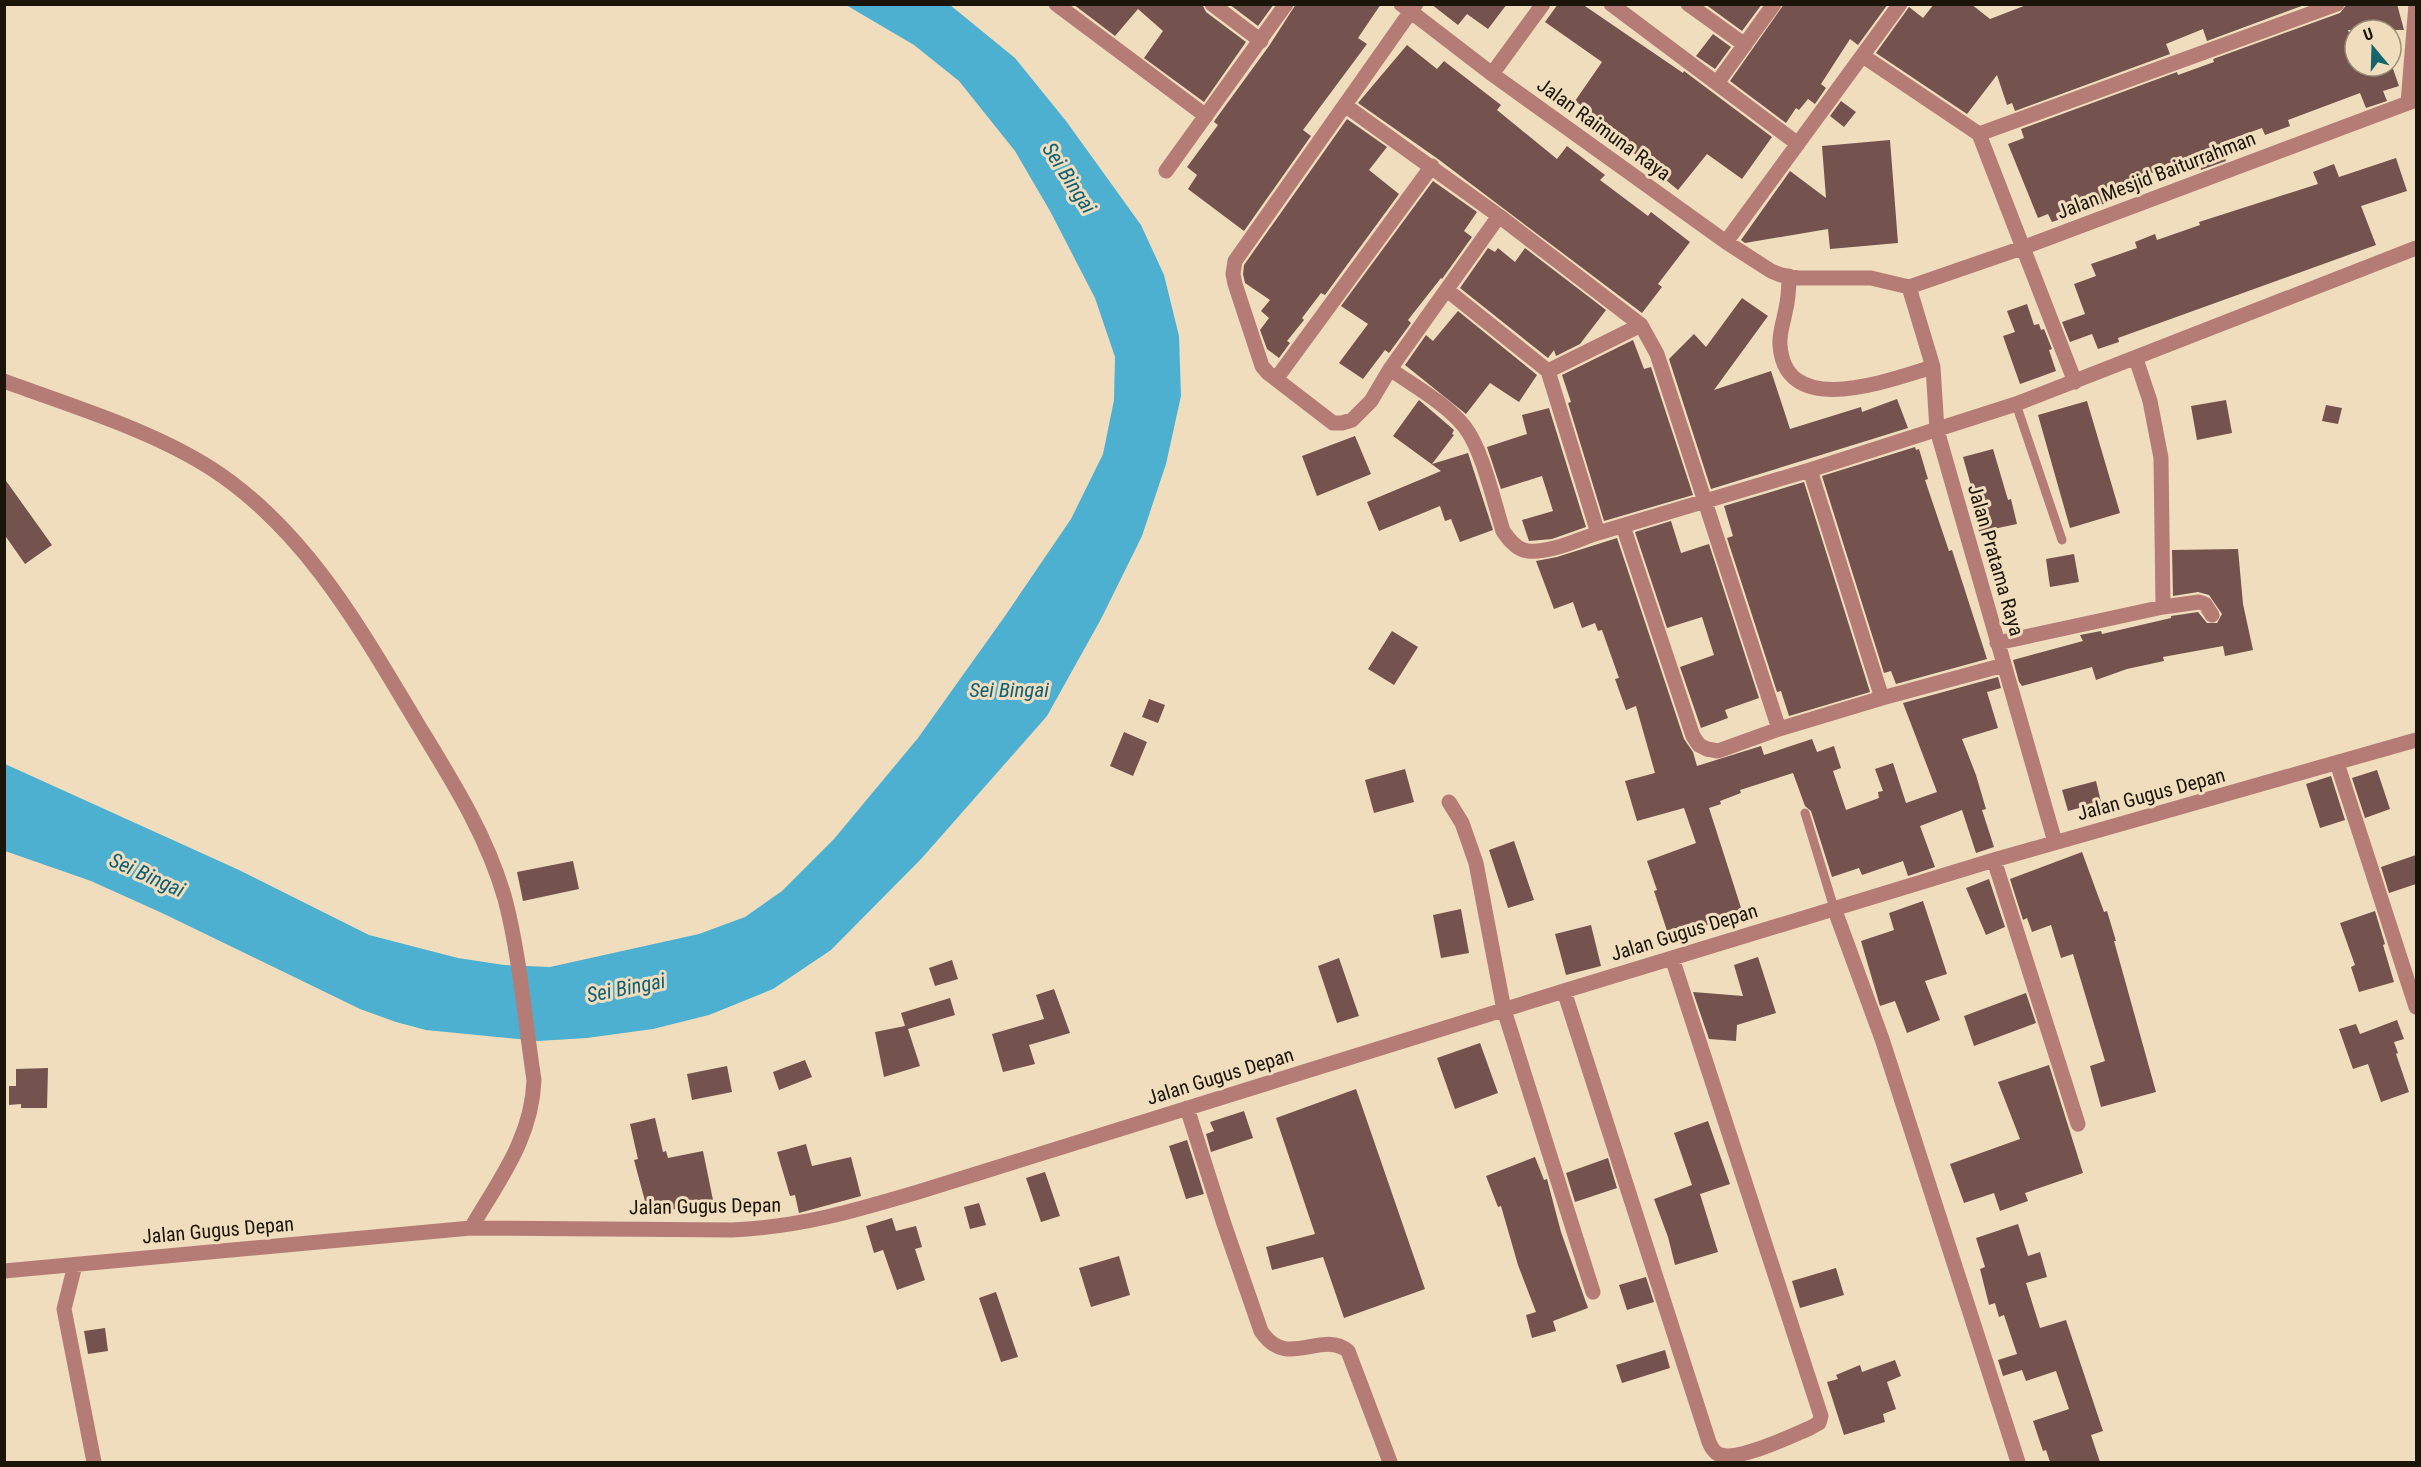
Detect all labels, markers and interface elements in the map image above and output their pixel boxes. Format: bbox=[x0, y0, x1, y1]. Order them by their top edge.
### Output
north arrow bbox=[2343, 18, 2403, 78]
text: U bbox=[2361, 24, 2376, 45]
street label: Jalan Raimuna Raya bbox=[1533, 73, 1675, 185]
street label: Jalan Mesjid Baiturrahman bbox=[2053, 126, 2259, 224]
water label: Sei Bingai bbox=[1037, 138, 1101, 218]
street label: Jalan Pratama Raya bbox=[1963, 481, 2029, 639]
water label: Sei Bingai bbox=[969, 678, 1049, 702]
street label: Jalan Gugus Depan bbox=[2074, 763, 2228, 825]
water label: Sei Bingai bbox=[106, 848, 189, 902]
street label: Jalan Gugus Depan bbox=[1608, 898, 1760, 966]
water label: Sei Bingai bbox=[585, 969, 668, 1007]
street label: Jalan Gugus Depan bbox=[1144, 1042, 1296, 1110]
street label: Jalan Gugus Depan bbox=[629, 1193, 781, 1219]
street label: Jalan Gugus Depan bbox=[141, 1211, 295, 1249]

